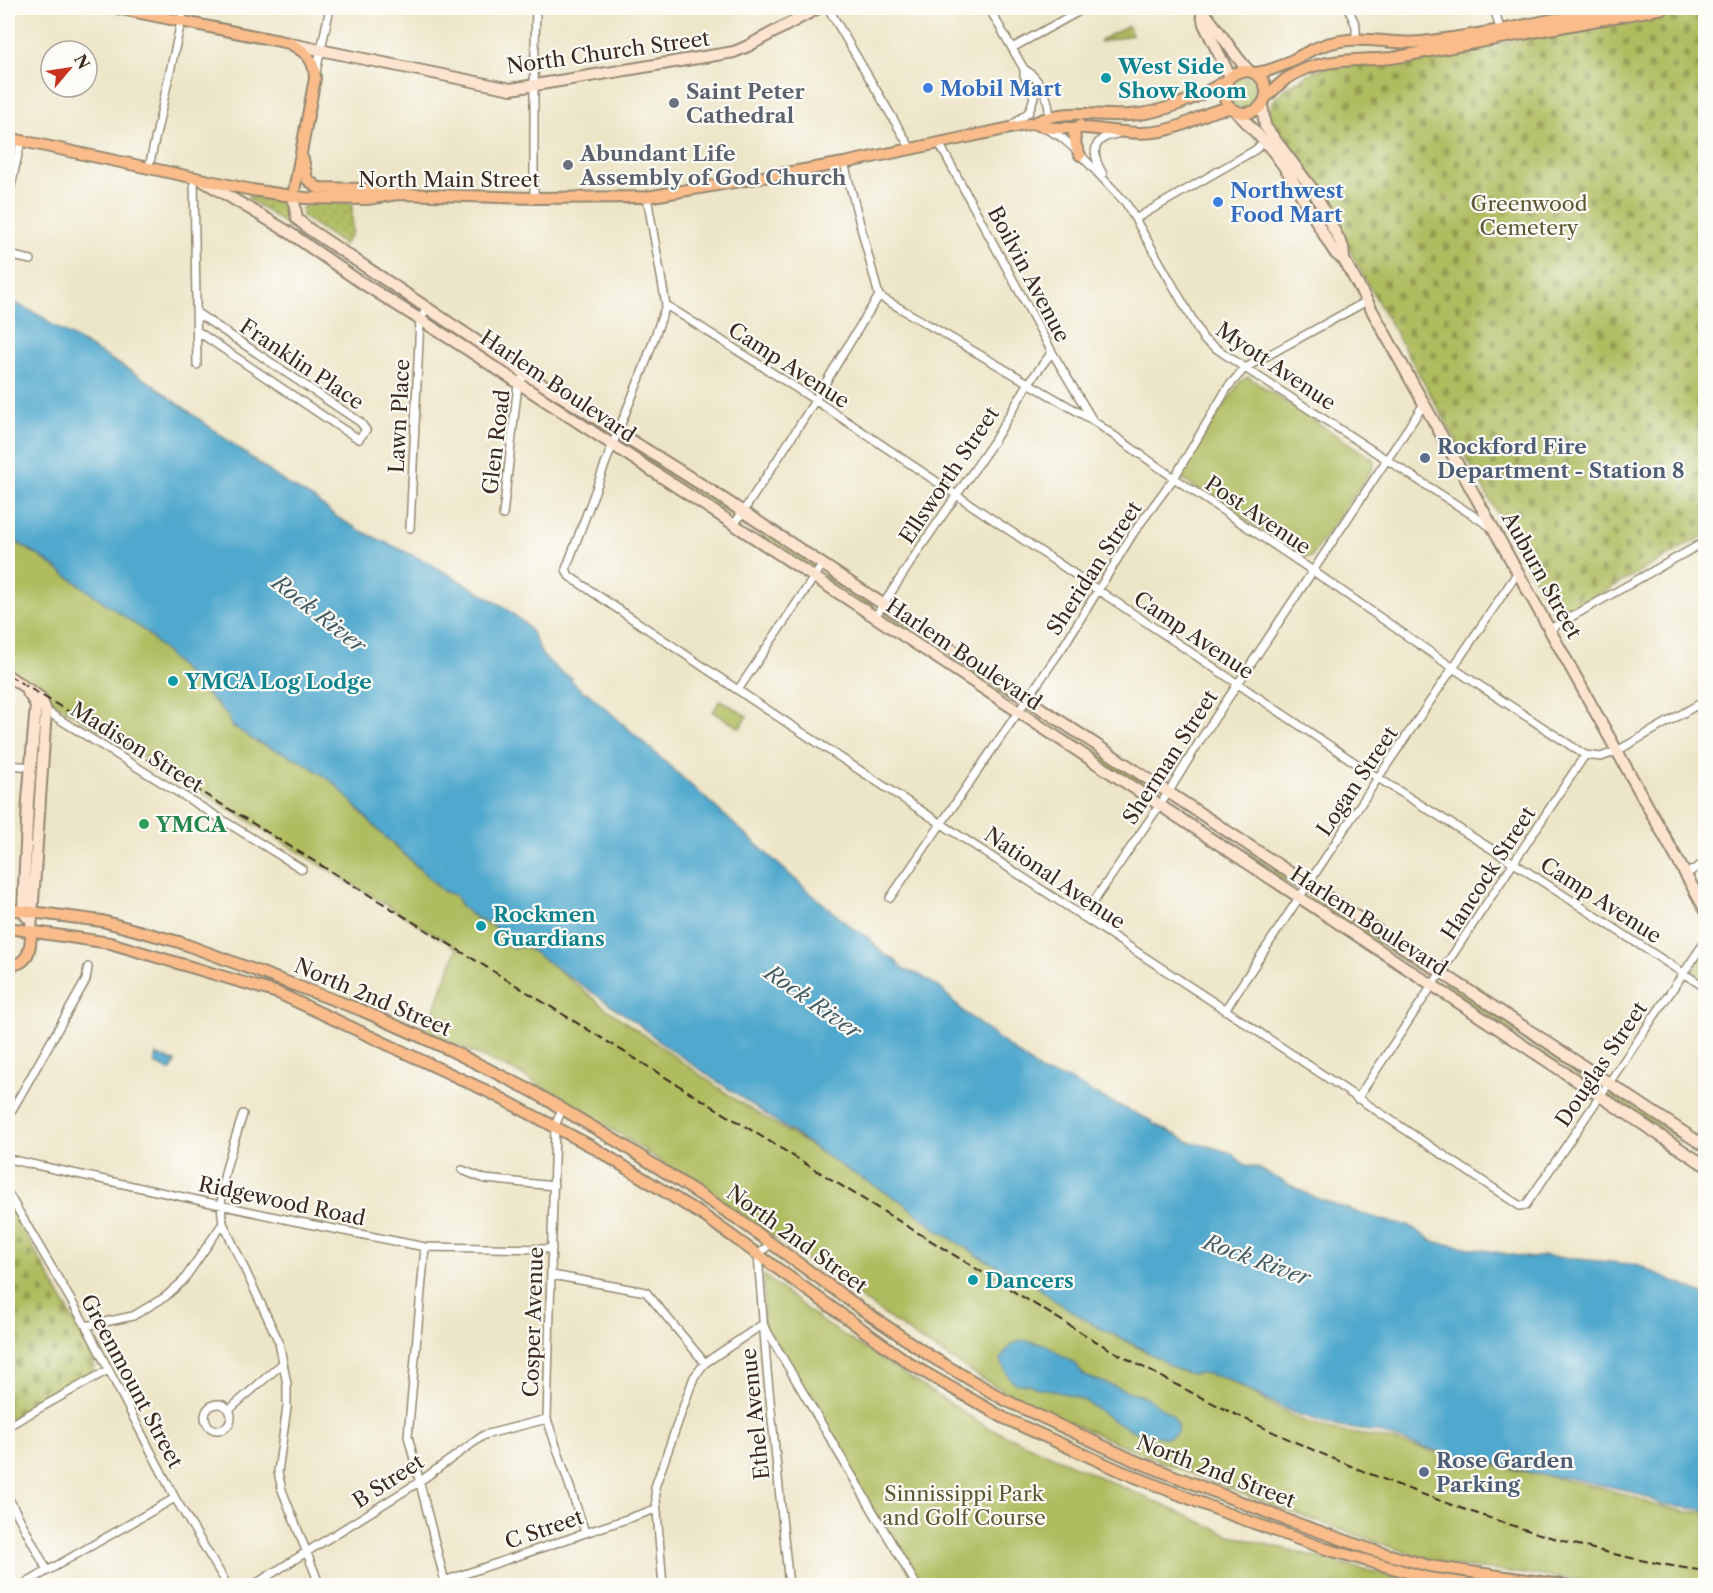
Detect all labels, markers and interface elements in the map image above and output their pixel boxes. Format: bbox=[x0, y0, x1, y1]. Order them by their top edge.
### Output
street label: North Church Street bbox=[505, 25, 712, 79]
north arrow bbox=[39, 39, 99, 99]
text: N bbox=[70, 51, 94, 73]
place label: West Side Show Room bbox=[1117, 54, 1247, 103]
marker: West Side Show Room bbox=[1099, 71, 1113, 85]
place label: Mobil Mart bbox=[940, 76, 1063, 101]
place label: Saint Peter Cathedral bbox=[686, 79, 805, 128]
marker: Mobil Mart bbox=[921, 81, 935, 95]
marker: Saint Peter Cathedral bbox=[667, 96, 681, 110]
place label: Abundant Life Assembly of God Church bbox=[579, 141, 847, 190]
marker: Abundant Life Assembly of God Church bbox=[561, 158, 575, 172]
street label: North Main Street bbox=[358, 167, 540, 192]
place label: Northwest Food Mart bbox=[1230, 178, 1344, 227]
park label: Greenwood Cemetery bbox=[1471, 191, 1588, 240]
marker: Northwest Food Mart bbox=[1211, 195, 1225, 209]
street label: Boilvin Avenue bbox=[983, 202, 1075, 346]
street label: Franklin Place bbox=[235, 313, 369, 415]
street label: Camp Avenue bbox=[724, 317, 854, 413]
street label: Myott Avenue bbox=[1211, 317, 1341, 415]
street label: Harlem Boulevard bbox=[475, 325, 641, 447]
street label: Lawn Place bbox=[384, 358, 414, 474]
street label: Glen Road bbox=[477, 388, 515, 496]
street label: Ellsworth Street bbox=[894, 401, 1004, 548]
place label: Rockford Fire Department - Station 8 bbox=[1437, 434, 1685, 483]
marker: Rockford Fire Department - Station 8 bbox=[1418, 451, 1432, 465]
street label: Post Avenue bbox=[1200, 471, 1316, 559]
street label: Sheridan Street bbox=[1041, 496, 1147, 640]
street label: Auburn Street bbox=[1496, 506, 1587, 643]
water label: Rock River bbox=[265, 568, 373, 660]
street label: Camp Avenue bbox=[1129, 586, 1259, 684]
street label: Harlem Boulevard bbox=[881, 593, 1047, 715]
place label: YMCA Log Lodge bbox=[184, 669, 372, 694]
marker: YMCA Log Lodge bbox=[166, 674, 180, 688]
street label: Sherman Street bbox=[1117, 685, 1223, 829]
street label: Madison Street bbox=[66, 696, 208, 798]
street label: Logan Street bbox=[1311, 721, 1403, 841]
street label: Hancock Street bbox=[1436, 801, 1541, 944]
place label: YMCA bbox=[155, 812, 227, 837]
marker: YMCA bbox=[137, 817, 151, 831]
street label: National Avenue bbox=[980, 822, 1130, 934]
street label: Camp Avenue bbox=[1536, 852, 1666, 948]
street label: Harlem Boulevard bbox=[1286, 861, 1452, 981]
place label: Rockmen Guardians bbox=[493, 902, 605, 951]
marker: Rockmen Guardians bbox=[474, 919, 488, 933]
street label: North 2nd Street bbox=[291, 953, 456, 1042]
water label: Rock River bbox=[758, 958, 868, 1046]
street label: Douglas Street bbox=[1550, 996, 1652, 1131]
street label: Ridgewood Road bbox=[196, 1171, 368, 1231]
street label: North 2nd Street bbox=[722, 1180, 873, 1299]
water label: Rock River bbox=[1198, 1228, 1316, 1292]
street label: Cosper Avenue bbox=[518, 1246, 548, 1398]
place label: Dancers bbox=[985, 1268, 1074, 1293]
marker: Dancers bbox=[966, 1273, 980, 1287]
street label: Greenmount Street bbox=[76, 1290, 189, 1473]
street label: Ethel Avenue bbox=[736, 1347, 774, 1481]
street label: North 2nd Street bbox=[1133, 1429, 1299, 1513]
street label: B Street bbox=[348, 1448, 429, 1513]
place label: Rose Garden Parking bbox=[1436, 1448, 1574, 1497]
marker: Rose Garden Parking bbox=[1417, 1465, 1431, 1479]
park label: Sinnissippi Park and Golf Course bbox=[882, 1481, 1046, 1530]
street label: C Street bbox=[501, 1504, 587, 1554]

